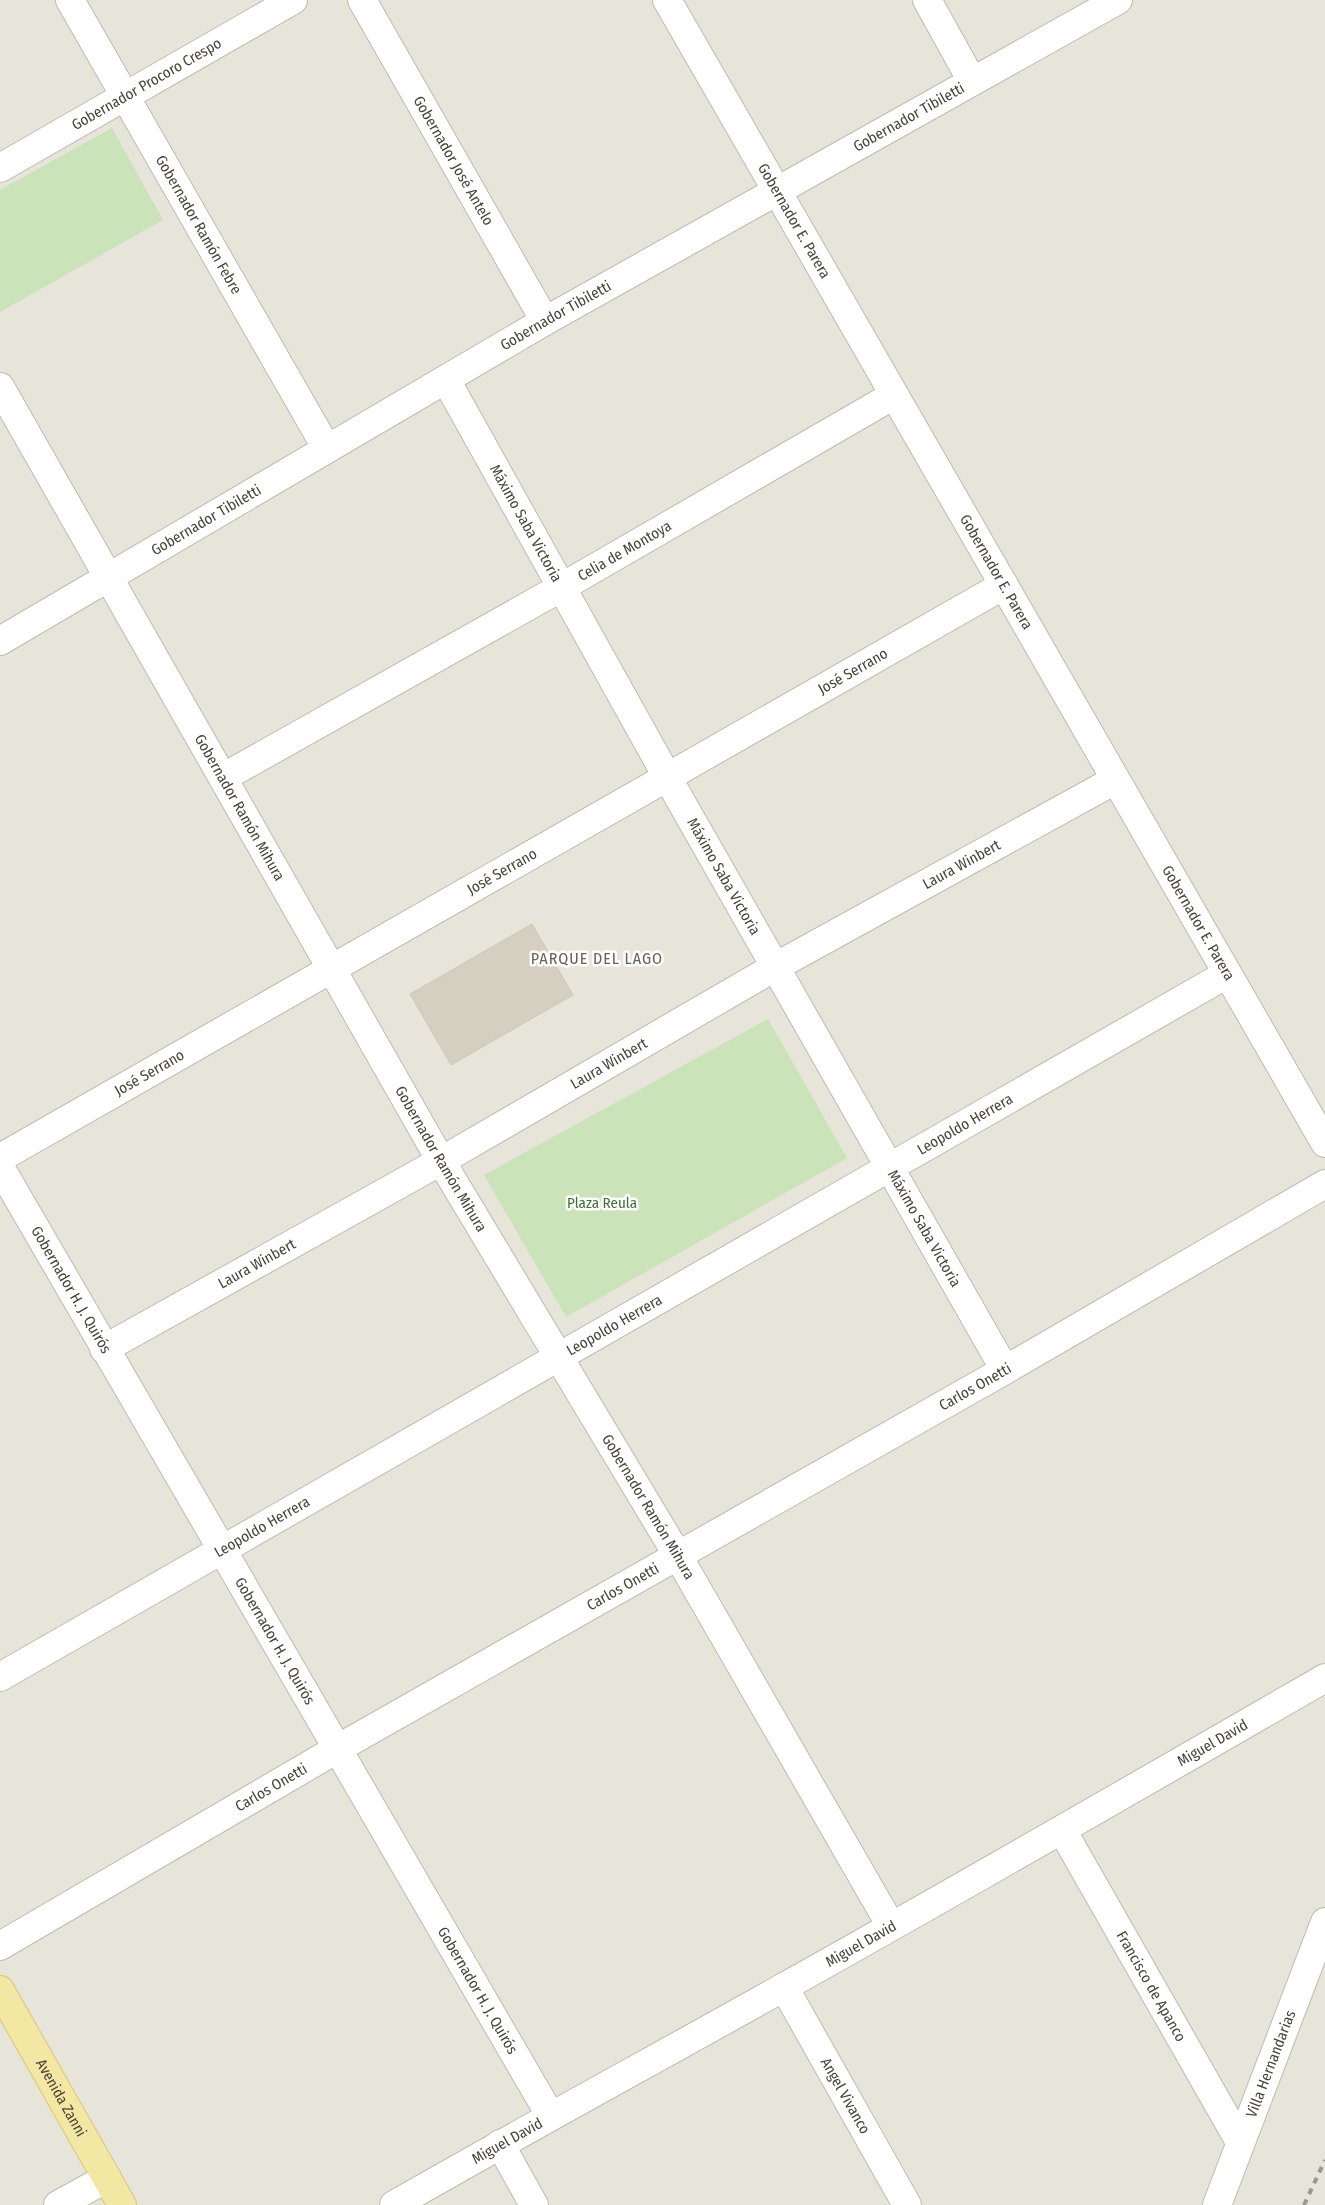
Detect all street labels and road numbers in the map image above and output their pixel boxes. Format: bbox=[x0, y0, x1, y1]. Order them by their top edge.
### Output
street label: Gobernador Procoro Crespo bbox=[69, 34, 225, 134]
street label: Gobernador Tibiletti bbox=[850, 79, 968, 155]
street label: Gobernador José Antelo bbox=[410, 93, 498, 229]
street label: Gobernador Ramón Febre bbox=[152, 152, 245, 297]
street label: Gobernador E. Parera bbox=[754, 160, 834, 282]
street label: Gobernador Tibiletti bbox=[497, 277, 614, 354]
street label: Máximo Saba Victoria bbox=[486, 461, 566, 585]
street label: Gobernador Tibiletti bbox=[148, 481, 264, 559]
street label: Gobernador E. Parera bbox=[956, 511, 1036, 633]
street label: Celia de Montoya bbox=[574, 517, 675, 585]
street label: José Serrano bbox=[815, 644, 891, 698]
street label: Gobernador Ramón Mihura bbox=[191, 731, 288, 884]
street label: Máximo Saba Victoria bbox=[683, 815, 764, 938]
street label: Laura Winbert bbox=[920, 836, 1004, 893]
street label: José Serrano bbox=[464, 844, 540, 899]
street label: Gobernador E. Parera bbox=[1158, 862, 1239, 984]
street label: Laura Winbert bbox=[567, 1034, 651, 1093]
street label: José Serrano bbox=[111, 1046, 188, 1100]
street label: Gobernador Ramón Mihura bbox=[391, 1083, 490, 1235]
street label: Leopoldo Herrera bbox=[914, 1090, 1016, 1159]
street label: Máximo Saba Victoria bbox=[884, 1167, 965, 1290]
street label: Gobernador H. J. Quirós bbox=[27, 1223, 115, 1357]
street label: Laura Winbert bbox=[215, 1235, 299, 1293]
street label: Leopoldo Herrera bbox=[563, 1291, 665, 1359]
street label: Carlos Onetti bbox=[936, 1359, 1014, 1415]
street label: Gobernador Ramón Mihura bbox=[598, 1431, 698, 1583]
street label: Leopoldo Herrera bbox=[211, 1492, 313, 1561]
street label: Carlos Onetti bbox=[584, 1559, 662, 1614]
street label: Gobernador H. J. Quirós bbox=[231, 1574, 319, 1708]
street label: Miguel David bbox=[1174, 1716, 1251, 1770]
street label: Carlos Onetti bbox=[232, 1760, 310, 1816]
street label: Miguel David bbox=[822, 1917, 899, 1971]
street label: Gobernador H. J. Quirós bbox=[434, 1924, 522, 2057]
street label: Francisco de Apanco bbox=[1113, 1928, 1190, 2045]
street label: Villa Hernandarias bbox=[1242, 2008, 1299, 2120]
street label: Angel Vivanco bbox=[817, 2055, 874, 2137]
street label: Avenida Zanni bbox=[32, 2056, 90, 2140]
street label: Miguel David bbox=[469, 2114, 546, 2168]

